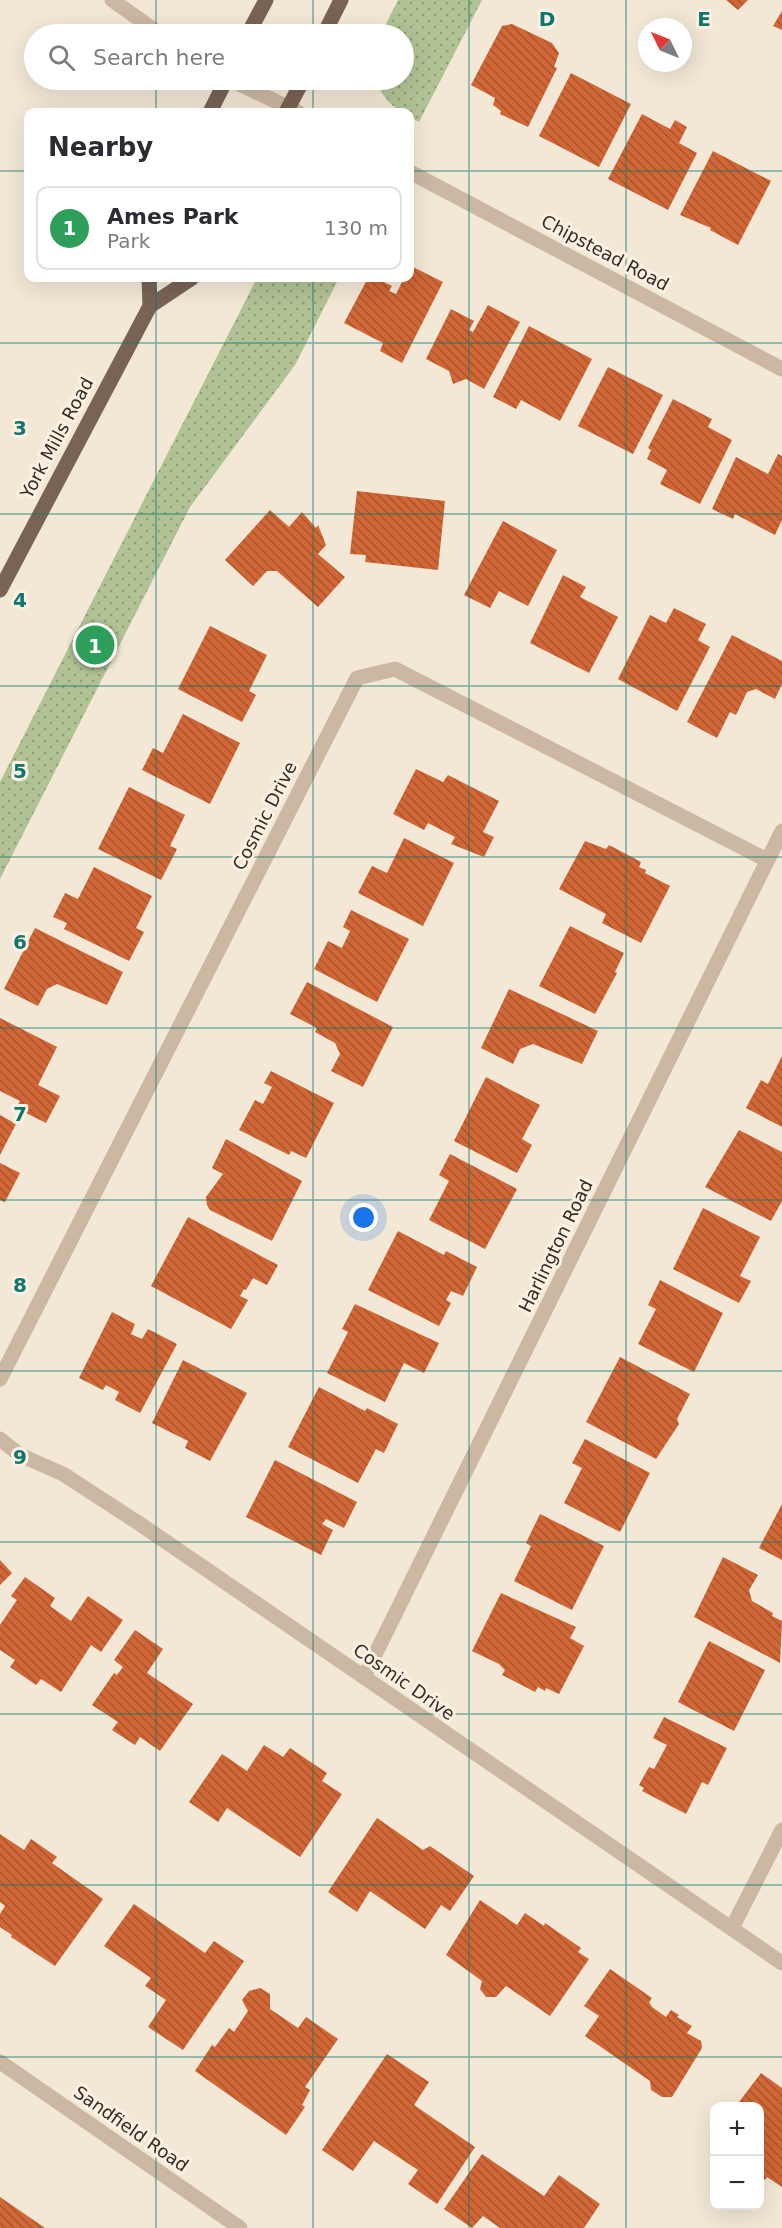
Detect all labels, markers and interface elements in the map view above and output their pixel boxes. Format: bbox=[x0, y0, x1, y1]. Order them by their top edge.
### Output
text: D bbox=[539, 7, 555, 31]
text: E bbox=[697, 7, 711, 31]
north arrow bbox=[638, 18, 692, 72]
search box bbox=[24, 24, 414, 90]
icon: search bbox=[45, 41, 78, 74]
text: Search here bbox=[93, 45, 225, 70]
text: Nearby bbox=[48, 132, 153, 162]
text: Ames Park bbox=[107, 204, 238, 229]
street label: Chipstead Road bbox=[538, 210, 673, 295]
text: 1 bbox=[63, 216, 76, 240]
text: 130 m bbox=[324, 216, 388, 240]
text: Park bbox=[107, 229, 150, 253]
street label: York Mills Road bbox=[15, 374, 97, 503]
text: 3 bbox=[13, 416, 27, 440]
text: 4 bbox=[13, 588, 27, 612]
pin: 1 bbox=[76, 622, 115, 668]
street label: Cosmic Drive bbox=[228, 758, 301, 874]
text: 5 bbox=[13, 759, 27, 783]
text: 6 bbox=[13, 930, 27, 954]
text: 7 bbox=[13, 1102, 27, 1126]
street label: Harlington Road bbox=[514, 1176, 597, 1316]
your location bbox=[349, 1203, 378, 1232]
text: 8 bbox=[13, 1273, 27, 1297]
text: 9 bbox=[13, 1445, 27, 1469]
street label: Cosmic Drive bbox=[349, 1639, 459, 1724]
street label: Sandfield Road bbox=[70, 2081, 193, 2176]
map controls bbox=[710, 2102, 764, 2210]
button: + bbox=[710, 2102, 764, 2156]
button: − bbox=[710, 2156, 764, 2210]

